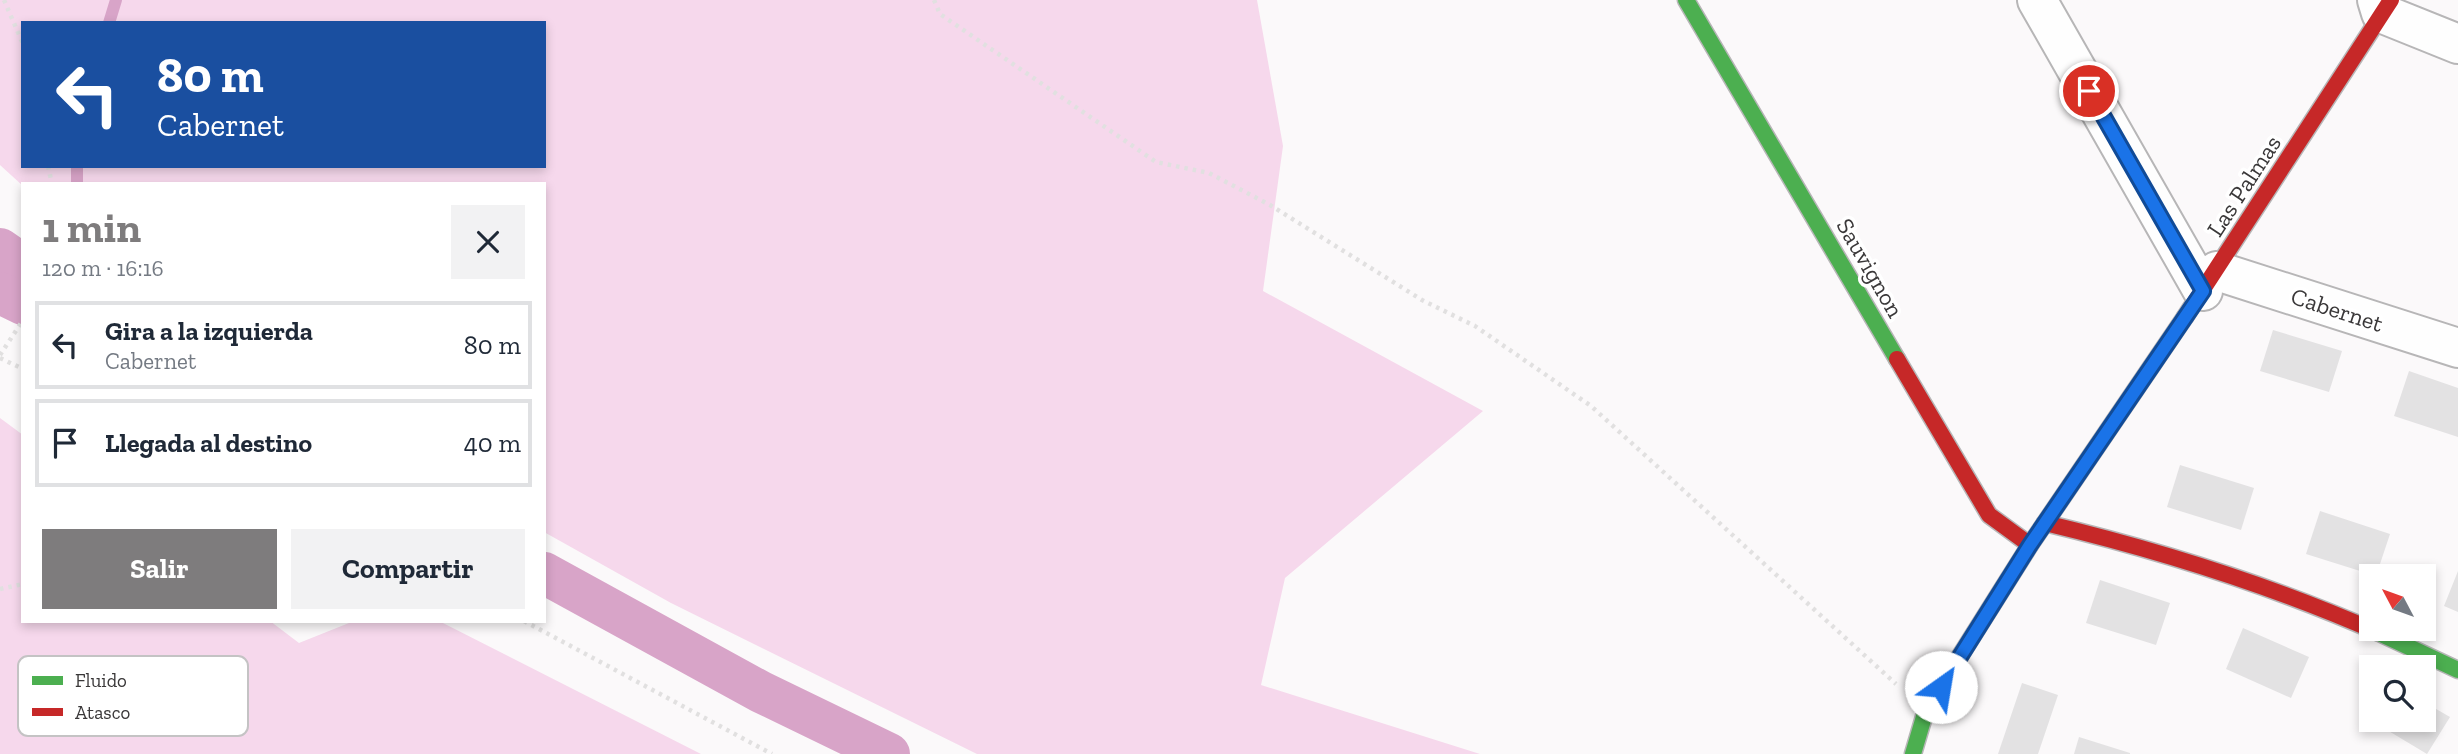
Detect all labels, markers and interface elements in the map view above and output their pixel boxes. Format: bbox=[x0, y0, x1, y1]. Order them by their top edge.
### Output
text: 80 m bbox=[157, 46, 264, 105]
icon: left bbox=[42, 49, 133, 140]
pin bbox=[2059, 61, 2119, 121]
icon: arrive bbox=[2070, 72, 2108, 110]
text: Cabernet bbox=[157, 106, 284, 144]
street label: Las Palmas bbox=[2200, 130, 2287, 242]
text: 1 min bbox=[42, 202, 141, 253]
button: close bbox=[451, 205, 525, 279]
street label: Sauvignon bbox=[1831, 213, 1910, 323]
text: 120 m · 16:16 bbox=[42, 254, 164, 282]
street label: Cabernet bbox=[2287, 281, 2387, 338]
text: Gira a la izquierda bbox=[105, 315, 313, 347]
icon: left bbox=[46, 326, 84, 364]
text: 80 m bbox=[464, 329, 521, 361]
text: Cabernet bbox=[105, 347, 196, 375]
icon: arrive bbox=[46, 424, 84, 462]
text: Llegada al destino bbox=[105, 427, 312, 459]
text: 40 m bbox=[464, 427, 521, 459]
button: Salir bbox=[42, 529, 277, 609]
button: Compartir bbox=[291, 529, 525, 609]
north arrow bbox=[2359, 564, 2436, 640]
map controls bbox=[2359, 564, 2436, 732]
position arrow bbox=[1904, 650, 1978, 724]
button: search bbox=[2359, 655, 2436, 732]
legend bbox=[18, 656, 248, 736]
text: Fluido bbox=[75, 669, 127, 692]
text: Atasco bbox=[75, 701, 130, 724]

